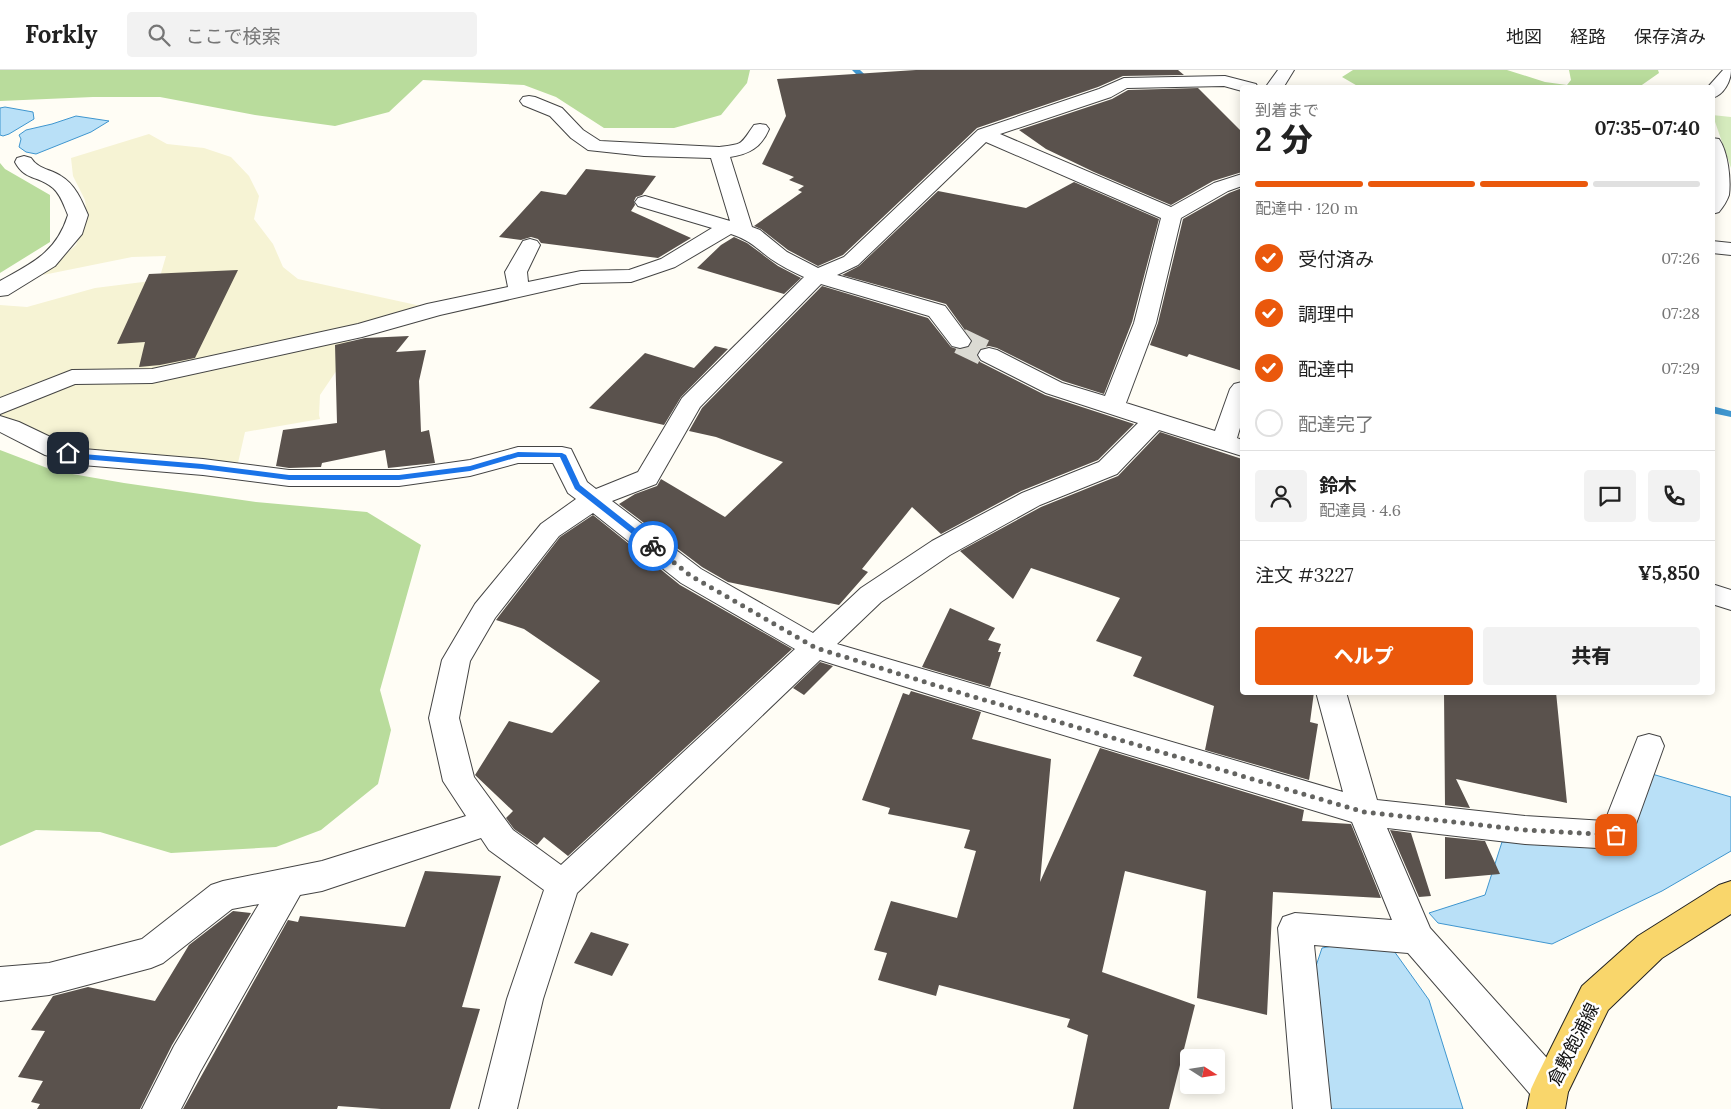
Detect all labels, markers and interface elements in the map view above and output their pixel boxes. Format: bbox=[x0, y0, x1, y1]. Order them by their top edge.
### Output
search box bbox=[127, 12, 477, 57]
text: Forkly bbox=[25, 19, 97, 50]
icon: search bbox=[145, 21, 173, 49]
text: ここで検索 bbox=[185, 24, 280, 48]
text: 地図 bbox=[1506, 25, 1542, 48]
text: 経路 bbox=[1570, 25, 1606, 48]
text: 保存済み bbox=[1634, 25, 1706, 48]
text: 到着まで bbox=[1255, 100, 1319, 120]
text: 07:35–07:40 bbox=[1594, 116, 1700, 140]
text: 2 分 bbox=[1255, 119, 1312, 160]
text: 配達中 · 120 m bbox=[1255, 198, 1358, 218]
icon: check bbox=[1255, 244, 1283, 272]
text: 受付済み bbox=[1298, 247, 1374, 271]
text: 07:26 bbox=[1661, 248, 1700, 268]
icon: check bbox=[1255, 299, 1283, 327]
text: 調理中 bbox=[1298, 302, 1355, 326]
text: 07:28 bbox=[1661, 303, 1700, 323]
icon: check bbox=[1255, 354, 1283, 382]
text: 配達中 bbox=[1298, 357, 1355, 381]
text: 07:29 bbox=[1661, 358, 1700, 378]
text: 配達完了 bbox=[1298, 412, 1374, 436]
pin bbox=[47, 432, 89, 474]
icon: home bbox=[54, 439, 82, 467]
button: person bbox=[1255, 470, 1307, 522]
button: chat bbox=[1584, 470, 1636, 522]
button: phone bbox=[1648, 470, 1700, 522]
text: 鈴木 bbox=[1319, 473, 1357, 497]
text: 配達員 · 4.6 bbox=[1319, 500, 1401, 520]
courier bbox=[628, 521, 678, 571]
icon: bike bbox=[639, 532, 667, 560]
text: ¥5,850 bbox=[1638, 561, 1700, 585]
text: 注文 #3227 bbox=[1255, 563, 1354, 587]
button: ヘルプ bbox=[1255, 627, 1473, 685]
button: 共有 bbox=[1483, 627, 1700, 685]
pin bbox=[1595, 814, 1637, 856]
icon: bag bbox=[1602, 821, 1630, 849]
street label: 倉敷飽浦線 bbox=[1542, 999, 1604, 1089]
north arrow bbox=[1180, 1049, 1225, 1094]
map controls bbox=[1180, 1049, 1225, 1094]

